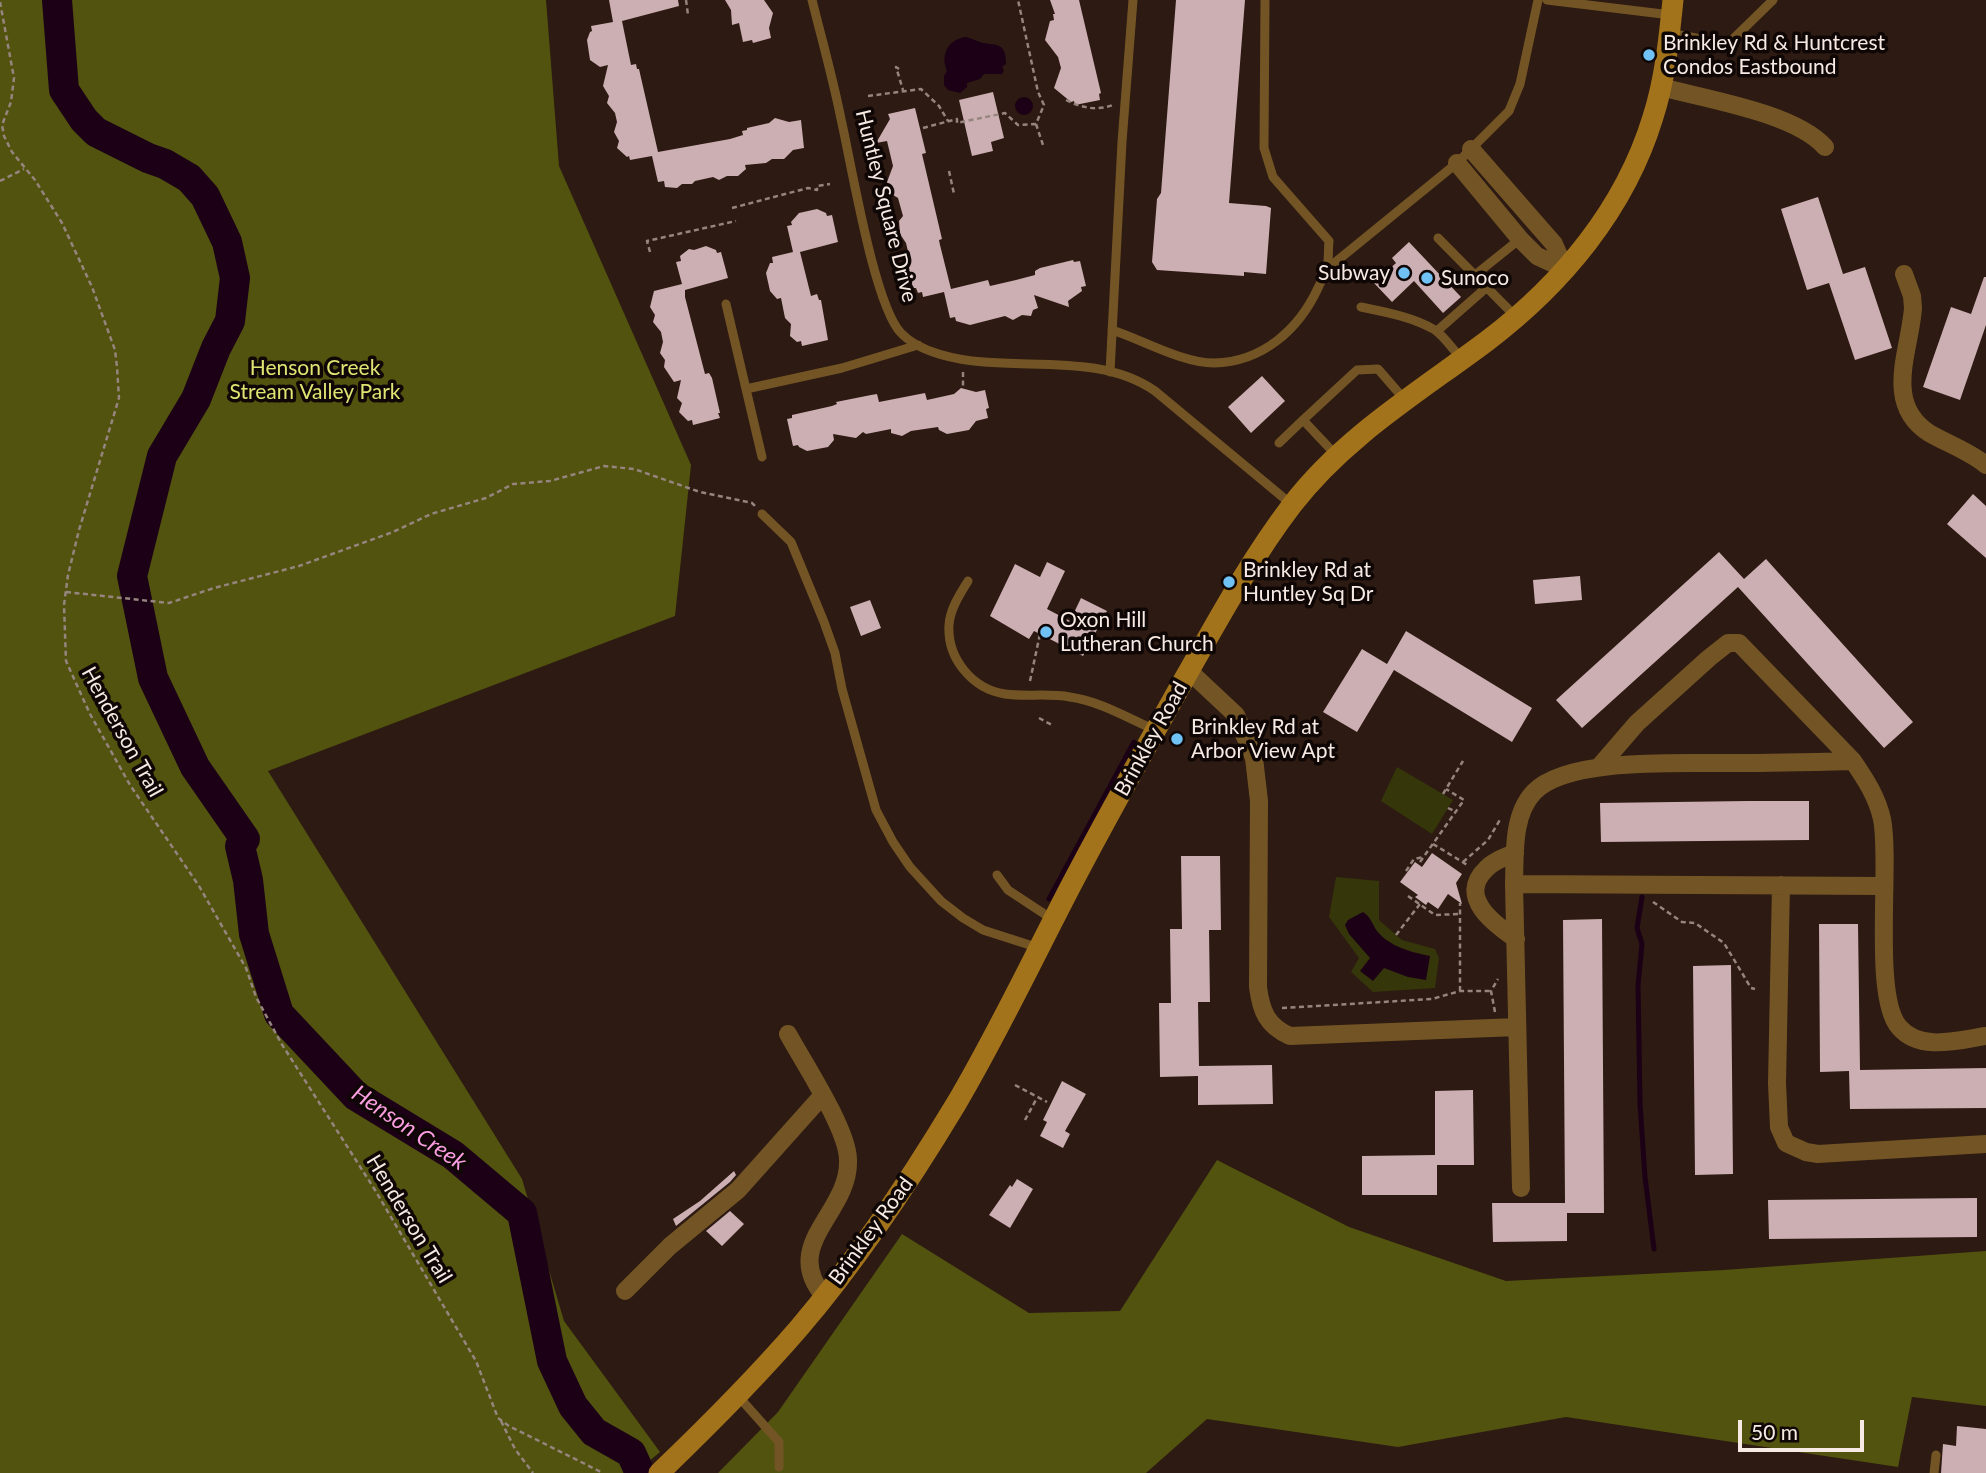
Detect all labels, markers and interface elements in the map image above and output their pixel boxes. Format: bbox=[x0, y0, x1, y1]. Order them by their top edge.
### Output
place label: Brinkley Rd & Huntcrest Condos Eastbound bbox=[1663, 30, 1885, 80]
marker: Brinkley Rd & Huntcrest Condos Eastbound bbox=[1641, 47, 1657, 63]
street label: Huntley Square Drive bbox=[850, 107, 922, 305]
place label: Subway bbox=[1318, 260, 1390, 286]
marker: Subway bbox=[1396, 265, 1412, 281]
place label: Sunoco bbox=[1441, 265, 1509, 291]
marker: Sunoco bbox=[1419, 270, 1435, 286]
park label: Henson Creek Stream Valley Park bbox=[230, 355, 400, 405]
place label: Brinkley Rd at Huntley Sq Dr bbox=[1243, 557, 1373, 607]
marker: Brinkley Rd at Huntley Sq Dr bbox=[1221, 574, 1237, 590]
place label: Oxon Hill Lutheran Church bbox=[1060, 607, 1214, 657]
marker: Oxon Hill Lutheran Church bbox=[1038, 624, 1054, 640]
street label: Henderson Trail bbox=[76, 662, 168, 802]
street label: Brinkley Road bbox=[1109, 677, 1193, 801]
place label: Brinkley Rd at Arbor View Apt bbox=[1191, 714, 1335, 764]
marker: Brinkley Rd at Arbor View Apt bbox=[1169, 731, 1185, 747]
water label: Henson Creek bbox=[346, 1080, 472, 1176]
street label: Henderson Trail bbox=[361, 1150, 457, 1288]
street label: Brinkley Road bbox=[823, 1172, 919, 1290]
scale bar bbox=[1741, 1406, 1867, 1450]
text: 50 m bbox=[1751, 1419, 1798, 1444]

